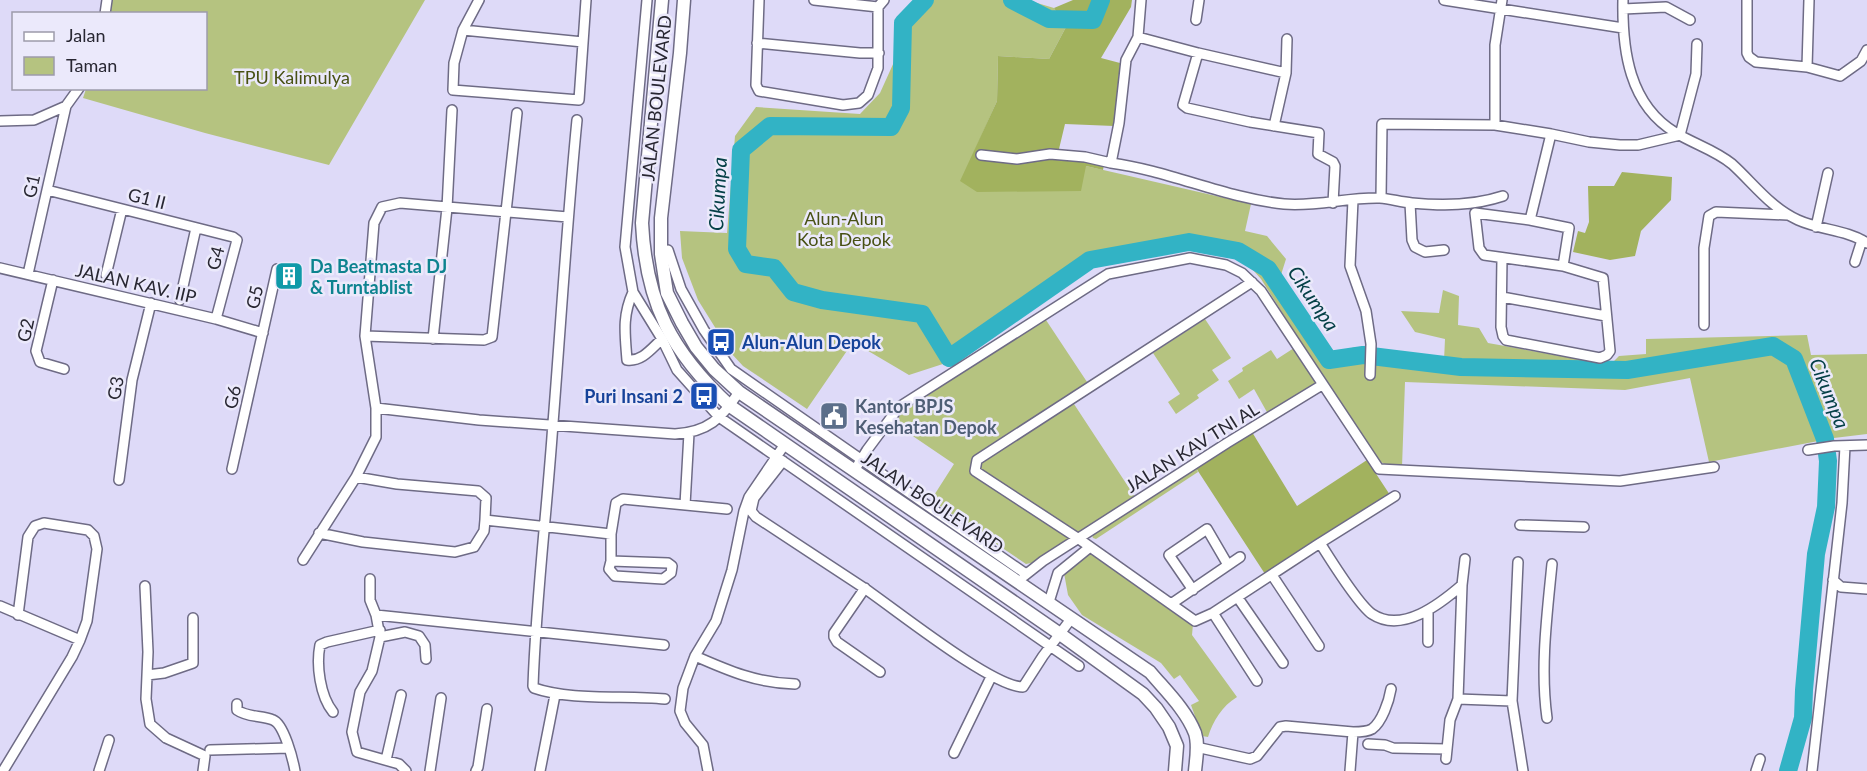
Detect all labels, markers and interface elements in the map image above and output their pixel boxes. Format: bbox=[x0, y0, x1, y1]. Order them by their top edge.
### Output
legend bbox=[12, 12, 207, 90]
street label: JALAN BOULEVARD bbox=[636, 14, 676, 182]
text: Jalan bbox=[66, 24, 105, 46]
text: Taman bbox=[66, 54, 117, 76]
park label: TPU Kalimulya bbox=[234, 66, 350, 88]
water label: Cikumpa bbox=[703, 157, 731, 231]
street label: G1 bbox=[18, 172, 44, 200]
street label: G1 II bbox=[126, 183, 168, 213]
park label: Alun-Alun Kota Depok bbox=[797, 207, 892, 250]
street label: G4 bbox=[201, 244, 229, 272]
place label: Da Beatmasta DJ & Turntablist bbox=[310, 255, 447, 298]
street label: JALAN KAV. IIP bbox=[74, 258, 199, 308]
building icon: Da Beatmasta DJ & Turntablist bbox=[273, 260, 305, 292]
water label: Cikumpa bbox=[1283, 261, 1345, 335]
street label: G5 bbox=[241, 283, 267, 311]
street label: G2 bbox=[12, 316, 38, 344]
bus stop icon: Alun-Alun Depok bbox=[705, 326, 737, 358]
place label: Alun-Alun Depok bbox=[741, 331, 881, 353]
water label: Cikumpa bbox=[1805, 354, 1855, 432]
street label: G3 bbox=[102, 375, 128, 401]
bus stop icon: Puri Insani 2 bbox=[688, 380, 720, 412]
street label: G6 bbox=[219, 383, 245, 411]
place label: Puri Insani 2 bbox=[584, 385, 683, 407]
place label: Kantor BPJS Kesehatan Depok bbox=[855, 395, 997, 438]
street label: JALAN KAV TNI AL bbox=[1121, 397, 1263, 497]
public building icon: Kantor BPJS Kesehatan Depok bbox=[818, 400, 850, 432]
street label: JALAN BOULEVARD bbox=[858, 446, 1008, 558]

